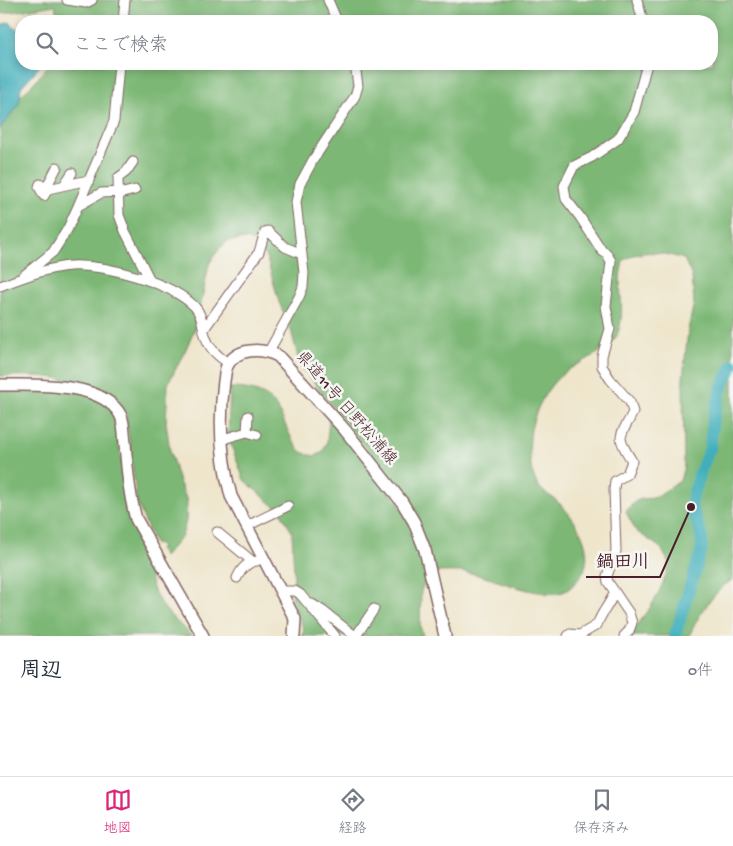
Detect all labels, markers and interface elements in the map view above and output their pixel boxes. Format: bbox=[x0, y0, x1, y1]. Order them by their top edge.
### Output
search box bbox=[15, 15, 718, 70]
icon: search bbox=[33, 29, 61, 57]
text: ここで検索 bbox=[73, 35, 168, 58]
street label: 県道11号 日野松浦線 bbox=[290, 347, 401, 470]
callout: 鍋田川 bbox=[586, 544, 660, 577]
text: 鍋田川 bbox=[596, 552, 650, 574]
text: 周辺 bbox=[20, 660, 62, 685]
text: 0件 bbox=[688, 663, 713, 682]
tab: 地図 bbox=[104, 786, 132, 838]
tab: 経路 bbox=[339, 786, 367, 838]
tab: 保存済み bbox=[574, 786, 630, 838]

